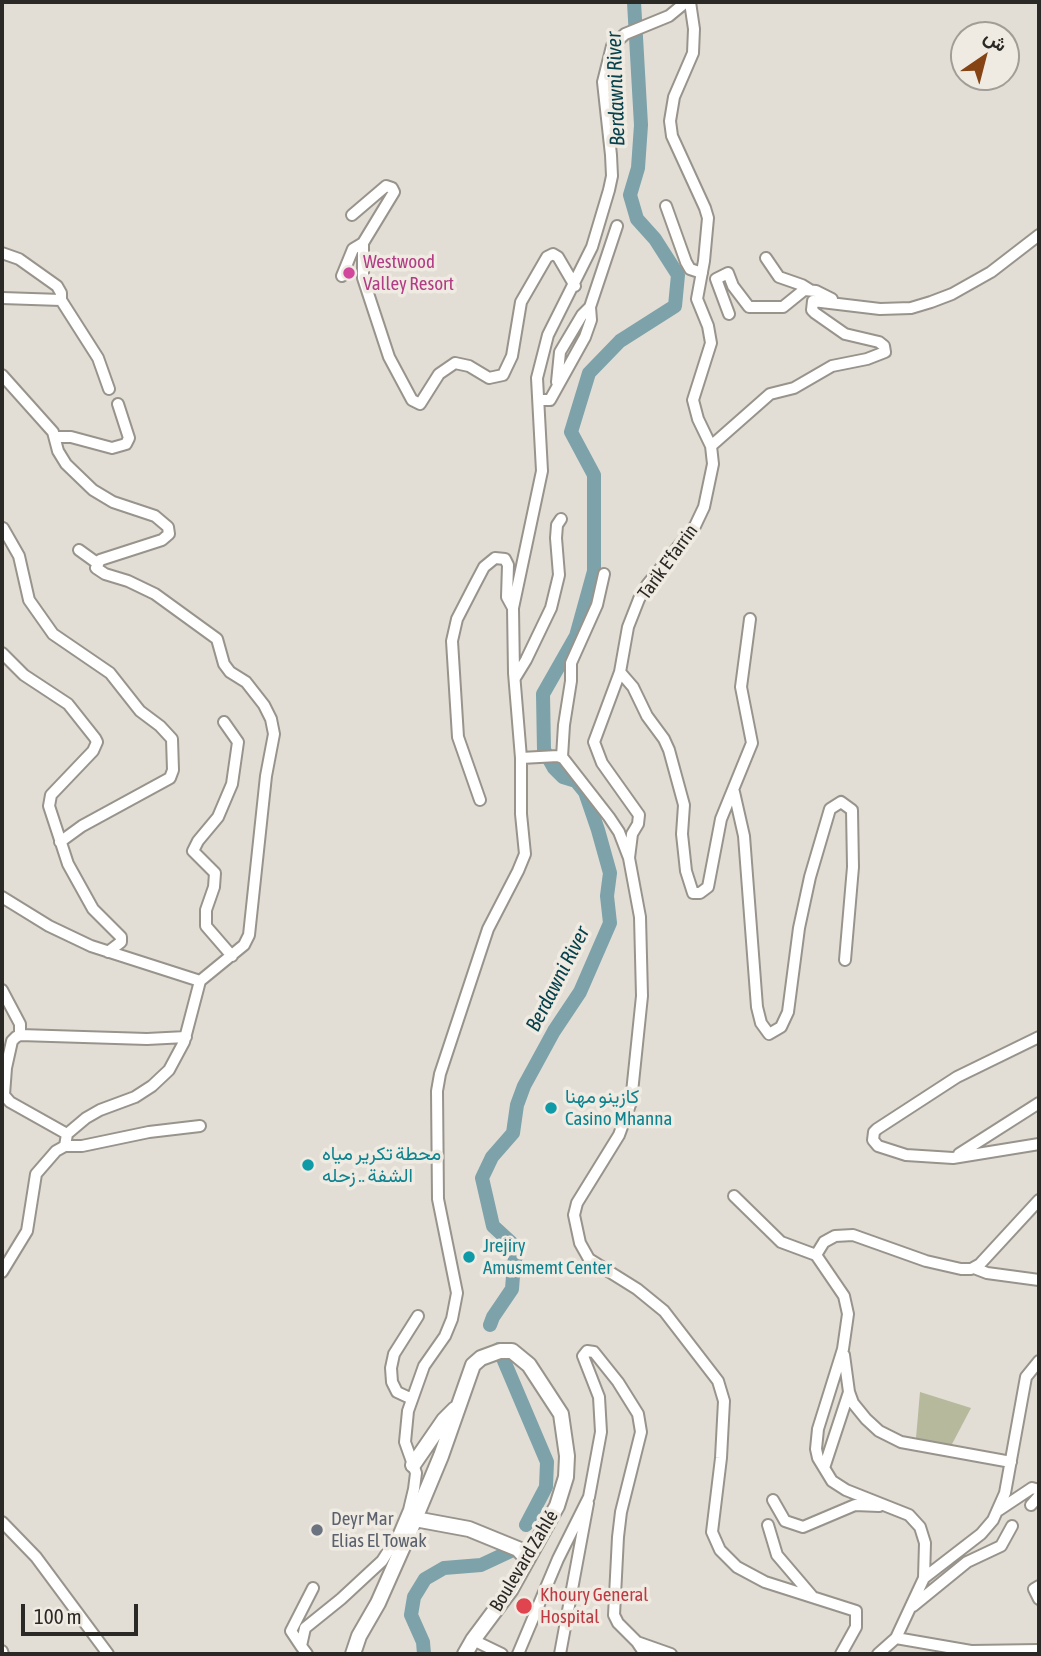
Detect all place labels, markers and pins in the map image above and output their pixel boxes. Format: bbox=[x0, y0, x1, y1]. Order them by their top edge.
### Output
place label: Westwood Valley Resort bbox=[363, 251, 454, 295]
marker: Westwood Valley Resort bbox=[341, 265, 357, 281]
place label: كازينو مهنا Casino Mhanna bbox=[565, 1086, 672, 1130]
marker: كازينو مهنا Casino Mhanna bbox=[543, 1100, 559, 1116]
place label: محطة تكرير مياه الشفة .. زحله bbox=[322, 1143, 441, 1187]
marker: محطة تكرير مياه الشفة .. زحله bbox=[300, 1157, 316, 1173]
place label: Jrejiry Amusmemt Center bbox=[483, 1235, 612, 1279]
marker: Jrejiry Amusmemt Center bbox=[461, 1249, 477, 1265]
place label: Deyr Mar Elias El Towak bbox=[331, 1508, 427, 1552]
marker: Deyr Mar Elias El Towak bbox=[309, 1522, 325, 1538]
place label: Khoury General Hospital bbox=[540, 1584, 648, 1628]
marker: Khoury General Hospital bbox=[514, 1596, 534, 1616]

